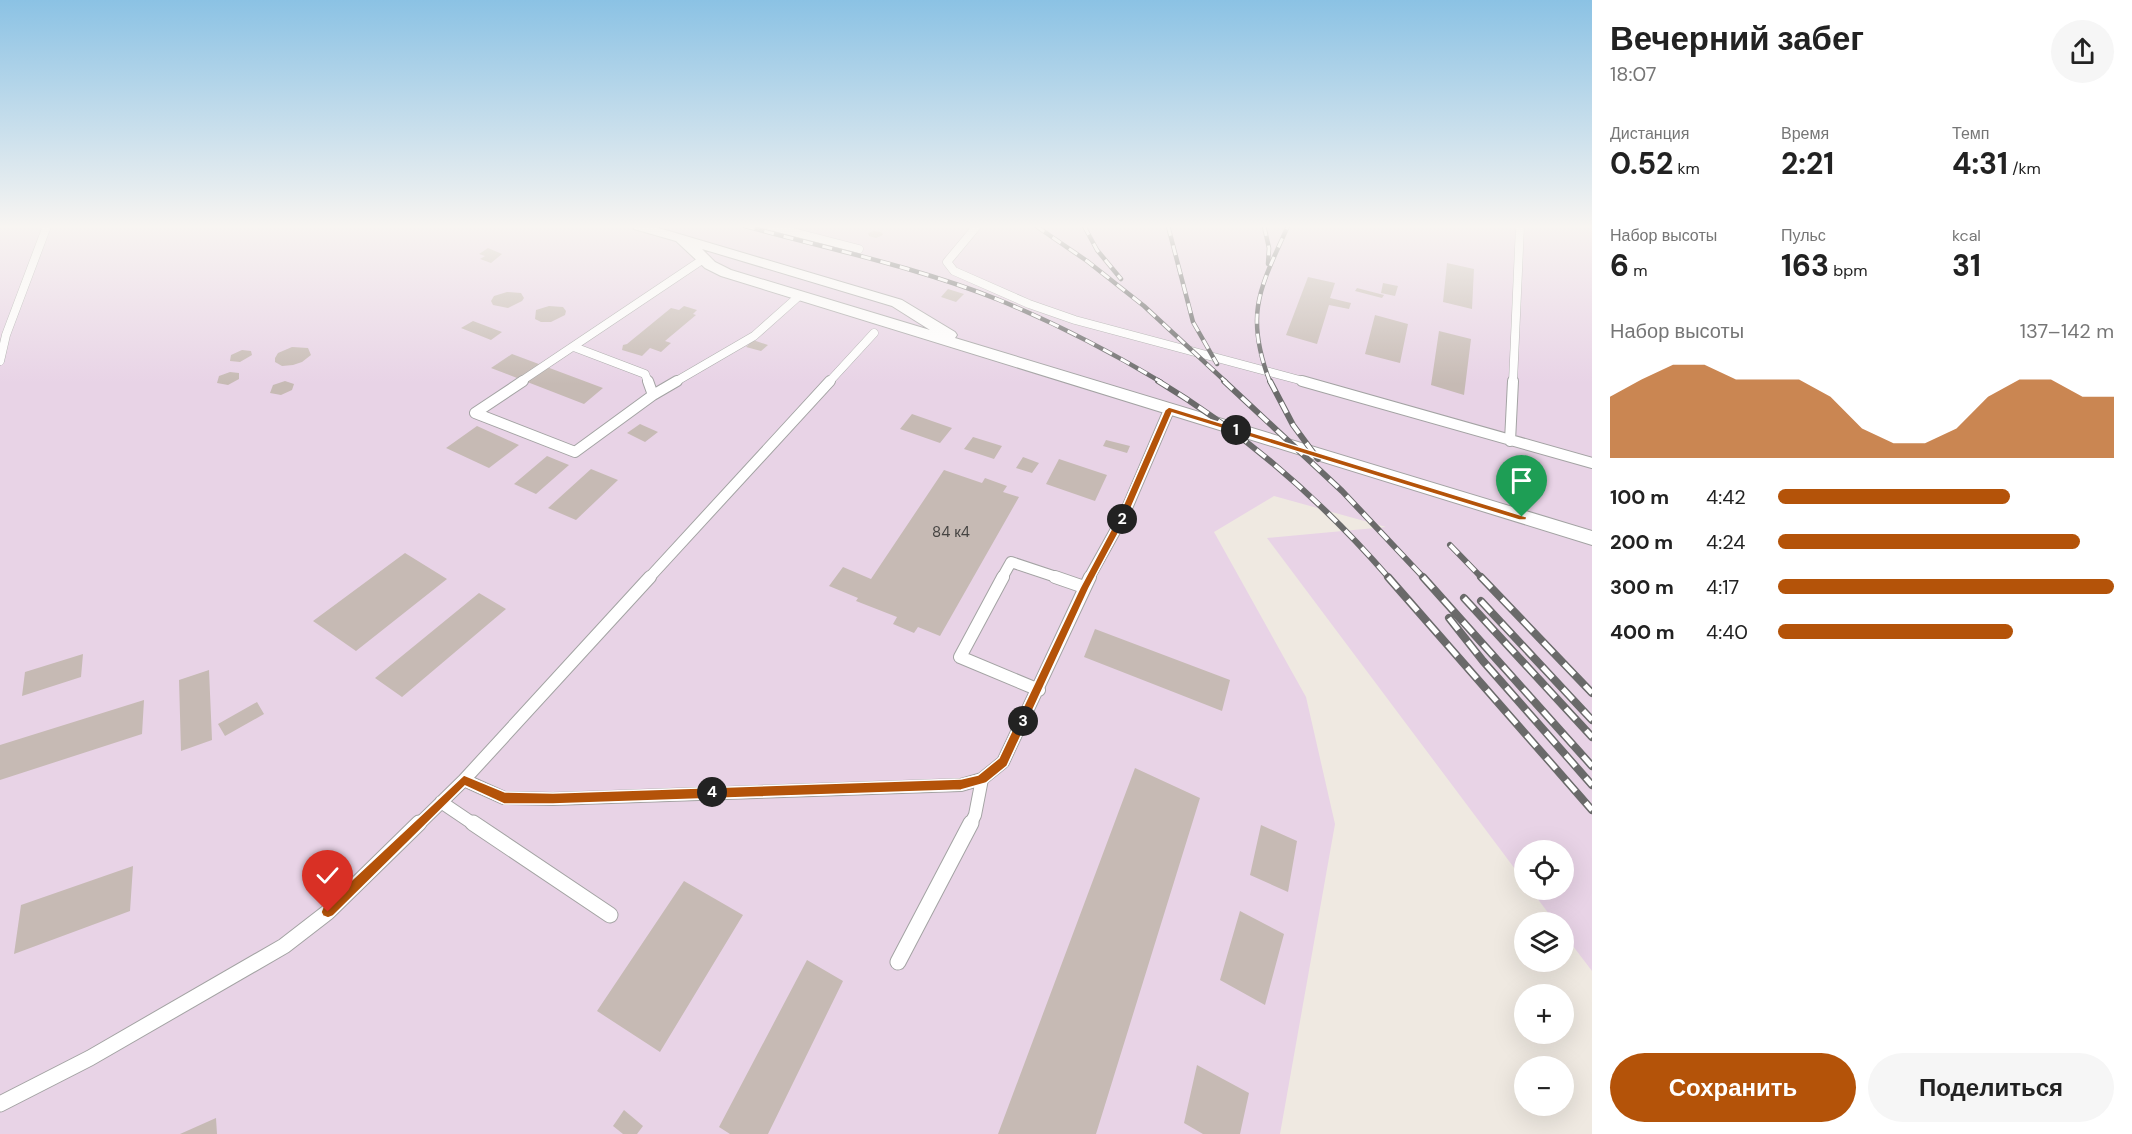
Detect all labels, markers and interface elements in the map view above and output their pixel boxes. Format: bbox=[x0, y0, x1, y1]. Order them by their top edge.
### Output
text: Вечерний забег bbox=[1610, 17, 1864, 60]
button: share bbox=[2051, 20, 2114, 83]
text: 18:07 bbox=[1610, 61, 1657, 87]
text: Дистанция bbox=[1610, 123, 1689, 144]
text: Время bbox=[1781, 123, 1829, 144]
text: Темп bbox=[1952, 123, 1989, 144]
text: 0.52 bbox=[1610, 144, 1673, 183]
text: 2:21 bbox=[1781, 144, 1834, 183]
text: 4:31 bbox=[1952, 144, 2008, 183]
text: km bbox=[1673, 158, 1700, 179]
text: /km bbox=[2008, 158, 2041, 179]
text: Набор высоты bbox=[1610, 225, 1717, 246]
text: Пульс bbox=[1781, 225, 1826, 246]
text: kcal bbox=[1952, 225, 1981, 246]
text: 6 bbox=[1610, 246, 1629, 285]
text: 163 bbox=[1781, 246, 1829, 285]
text: 31 bbox=[1952, 246, 1981, 285]
text: m bbox=[1629, 260, 1648, 281]
text: bpm bbox=[1829, 260, 1868, 281]
text: Набор высоты bbox=[1610, 318, 1744, 344]
text: 137–142 m bbox=[2020, 318, 2114, 344]
pin: 1 bbox=[1221, 415, 1251, 445]
text: 1 bbox=[1233, 419, 1239, 440]
pin bbox=[1496, 455, 1547, 517]
icon: arrive bbox=[1505, 464, 1538, 497]
text: 100 m bbox=[1610, 484, 1669, 510]
text: 4:42 bbox=[1706, 484, 1746, 510]
pin: 2 bbox=[1107, 504, 1137, 534]
text: 2 bbox=[1117, 508, 1127, 529]
house number: 84 к4 bbox=[932, 522, 970, 542]
text: 200 m bbox=[1610, 529, 1673, 555]
text: 4:24 bbox=[1706, 529, 1746, 555]
text: 300 m bbox=[1610, 574, 1674, 600]
text: 4:17 bbox=[1706, 574, 1739, 600]
text: 400 m bbox=[1610, 619, 1675, 645]
text: 4:40 bbox=[1706, 619, 1748, 645]
pin: 3 bbox=[1008, 706, 1038, 736]
text: 3 bbox=[1018, 710, 1028, 731]
pin: 4 bbox=[697, 777, 727, 807]
text: 4 bbox=[707, 781, 717, 802]
map controls bbox=[1514, 840, 1574, 1116]
button: locate bbox=[1514, 840, 1574, 900]
pin bbox=[302, 850, 353, 912]
icon: check bbox=[311, 859, 344, 892]
button: layers bbox=[1514, 912, 1574, 972]
button: + bbox=[1514, 984, 1574, 1044]
button: Сохранить bbox=[1610, 1053, 1856, 1122]
button: Поделиться bbox=[1868, 1053, 2114, 1122]
button: − bbox=[1514, 1056, 1574, 1116]

